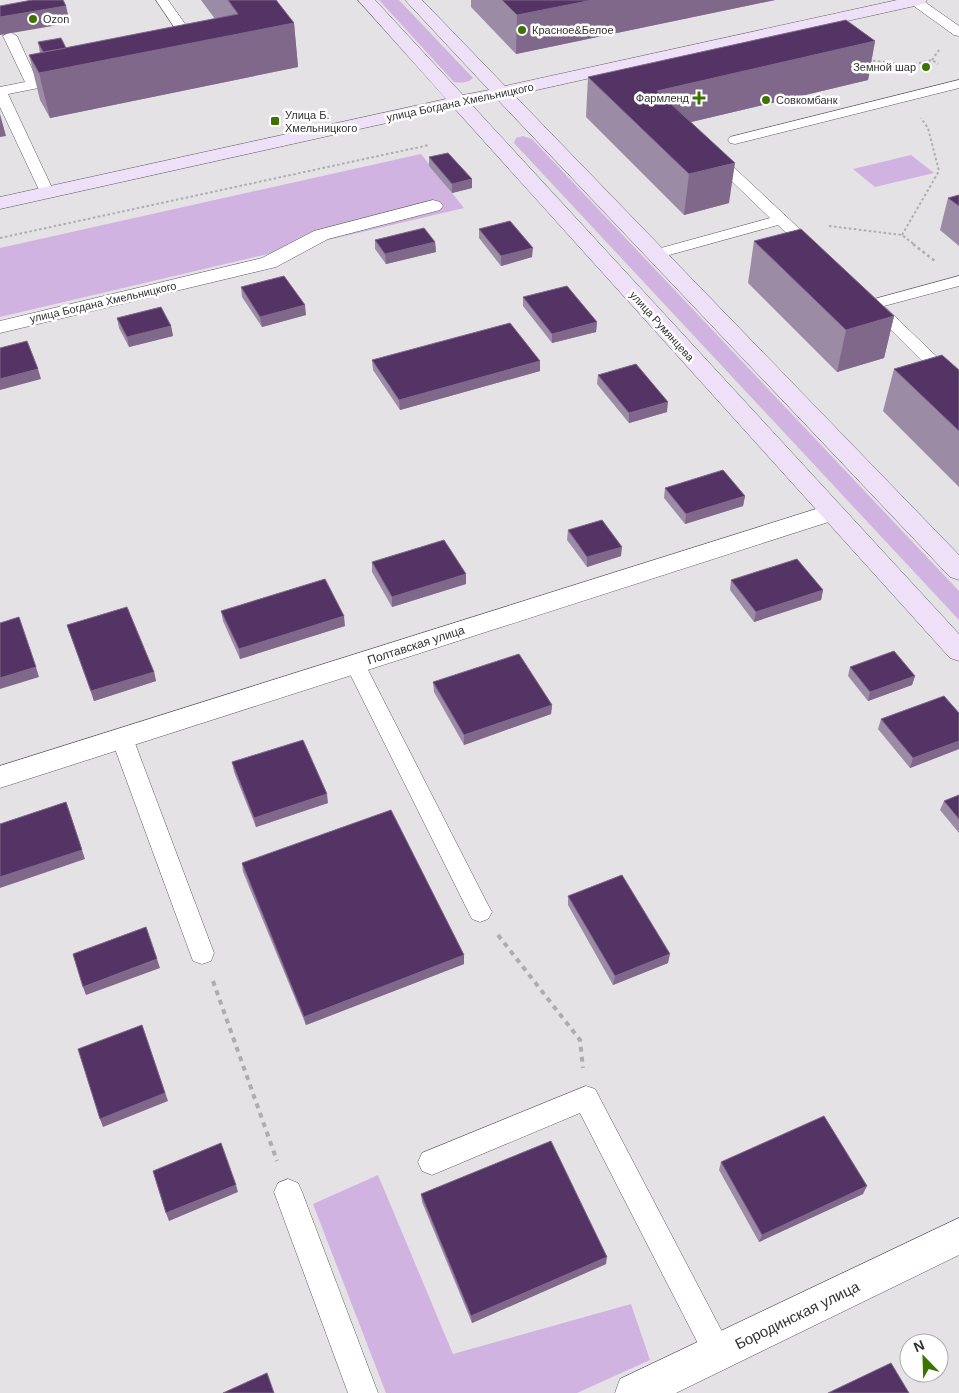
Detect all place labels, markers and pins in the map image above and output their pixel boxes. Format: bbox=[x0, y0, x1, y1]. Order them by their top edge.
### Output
marker: Ozon bbox=[27, 13, 39, 25]
place label: Ozon bbox=[43, 13, 69, 25]
marker: Красное&Белое bbox=[516, 24, 528, 36]
place label: Красное&Белое bbox=[532, 24, 614, 36]
place label: Земной шар bbox=[853, 61, 916, 73]
marker: Земной шар bbox=[920, 61, 932, 73]
place label: Фармленд bbox=[636, 92, 690, 104]
marker: Фармленд bbox=[693, 92, 705, 104]
marker: Совкомбанк bbox=[760, 94, 772, 106]
place label: Совкомбанк bbox=[776, 94, 838, 106]
place label: Улица Б. Хмельницкого bbox=[285, 109, 357, 134]
marker: Улица Б. Хмельницкого bbox=[269, 115, 281, 127]

